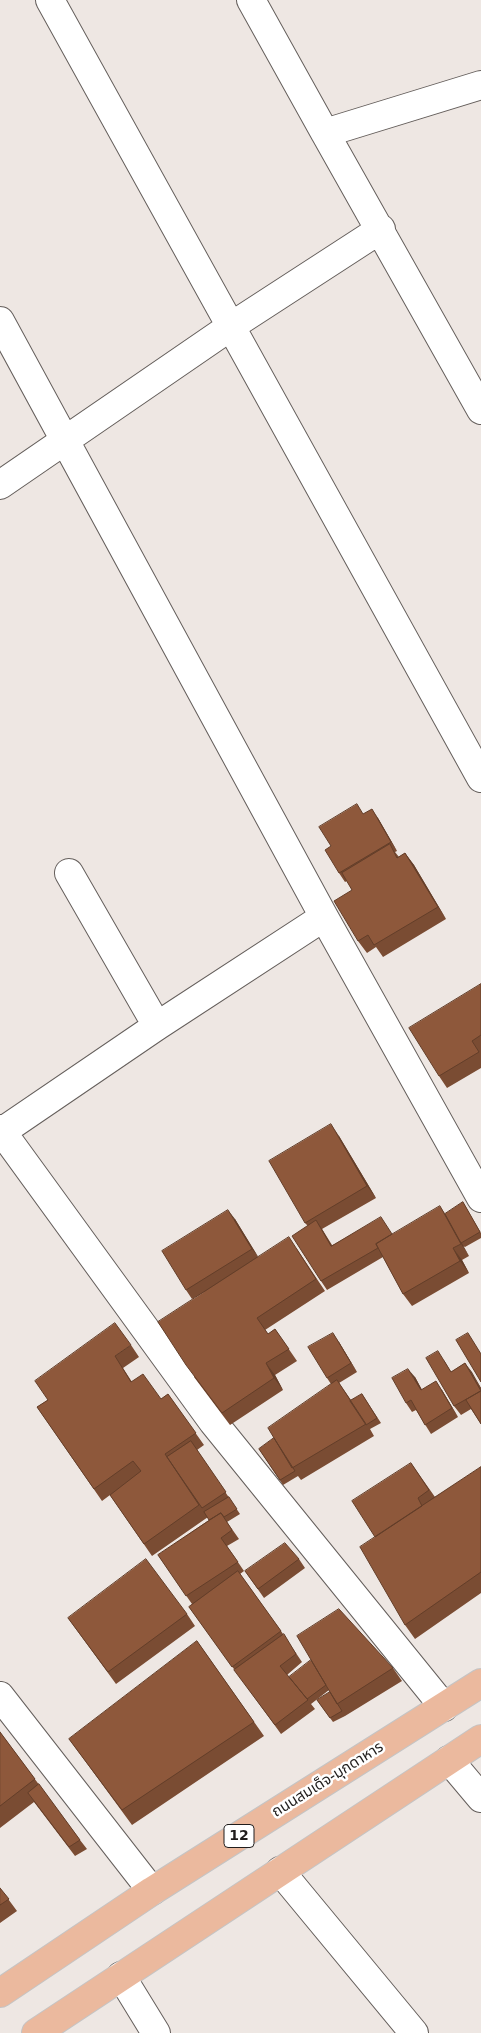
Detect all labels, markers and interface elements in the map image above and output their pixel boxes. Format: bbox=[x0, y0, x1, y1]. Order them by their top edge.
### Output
street label: ถนนสมเด็จ-มุกดาหาร bbox=[269, 1738, 387, 1822]
road number: 12 bbox=[224, 1824, 254, 1848]

